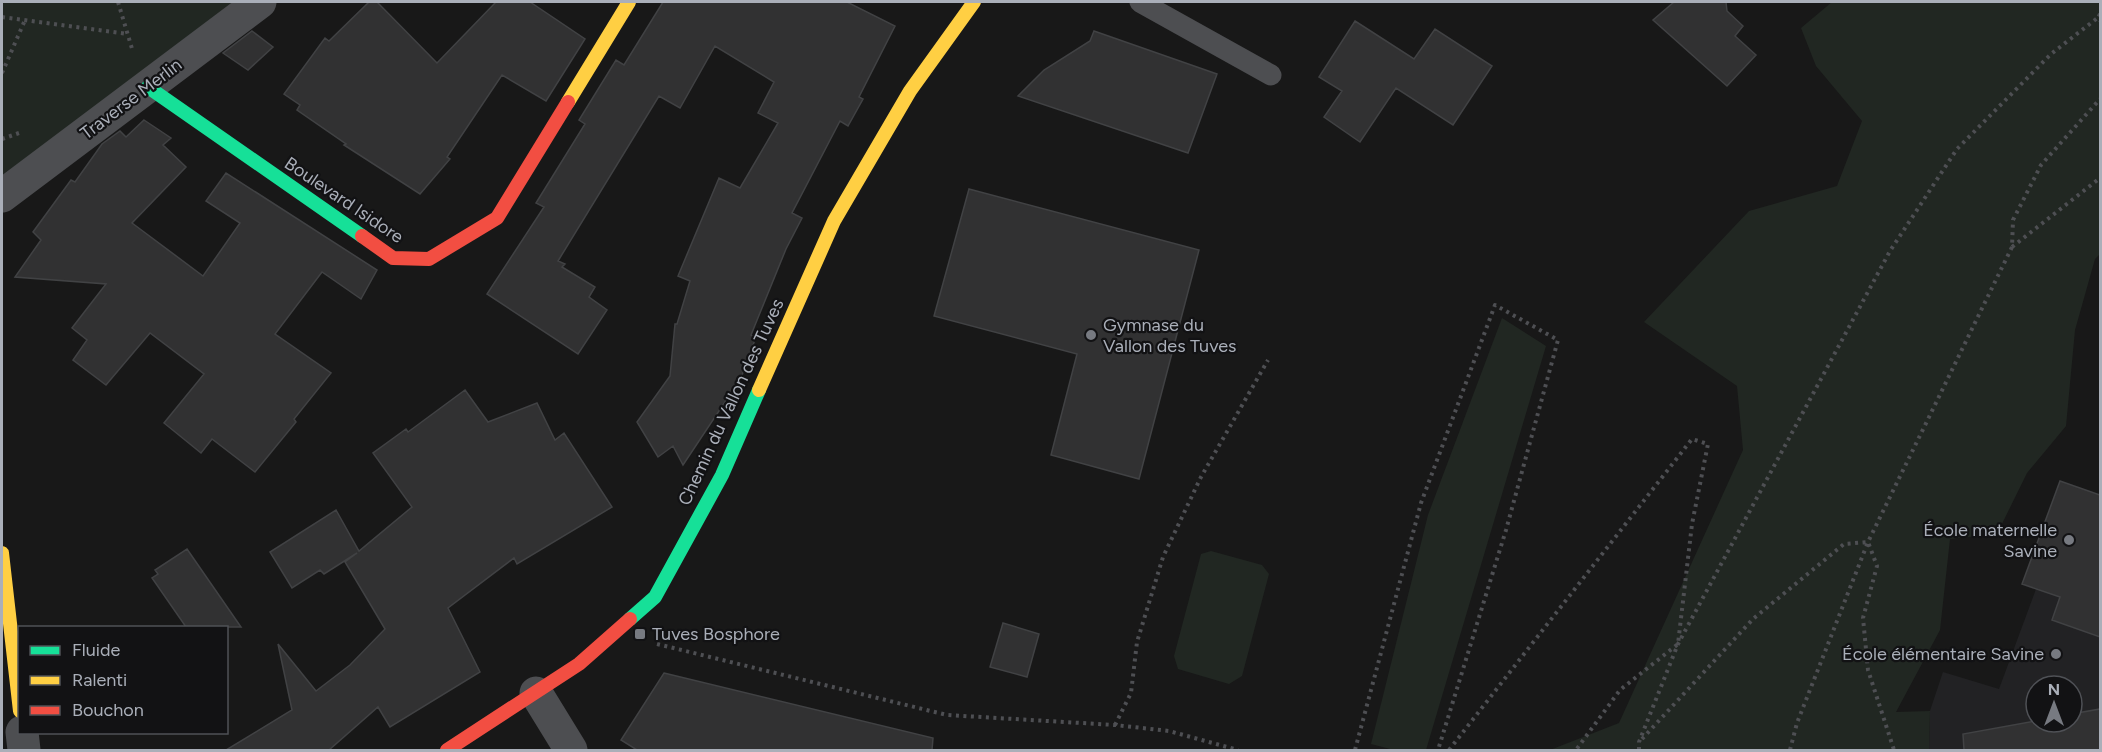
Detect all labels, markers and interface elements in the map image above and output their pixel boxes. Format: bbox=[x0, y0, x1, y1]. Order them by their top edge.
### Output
street label: Traverse Merlin bbox=[76, 54, 186, 144]
street label: Boulevard Isidore bbox=[280, 152, 408, 248]
street label: Chemin du Vallon des Tuves bbox=[673, 295, 789, 509]
place label: Gymnase du Vallon des Tuves bbox=[1103, 314, 1237, 357]
marker: Gymnase du Vallon des Tuves bbox=[1084, 328, 1098, 342]
place label: École maternelle Savine bbox=[1923, 519, 2057, 562]
marker: École maternelle Savine bbox=[2062, 533, 2076, 547]
place label: Tuves Bosphore bbox=[652, 623, 780, 645]
legend bbox=[18, 626, 228, 734]
marker: Tuves Bosphore bbox=[633, 627, 647, 641]
text: Fluide bbox=[72, 639, 121, 661]
place label: École élémentaire Savine bbox=[1842, 643, 2044, 665]
marker: École élémentaire Savine bbox=[2049, 647, 2063, 661]
text: Ralenti bbox=[72, 669, 127, 691]
north arrow bbox=[2024, 674, 2084, 734]
text: N bbox=[2048, 680, 2060, 699]
text: Bouchon bbox=[72, 699, 144, 721]

